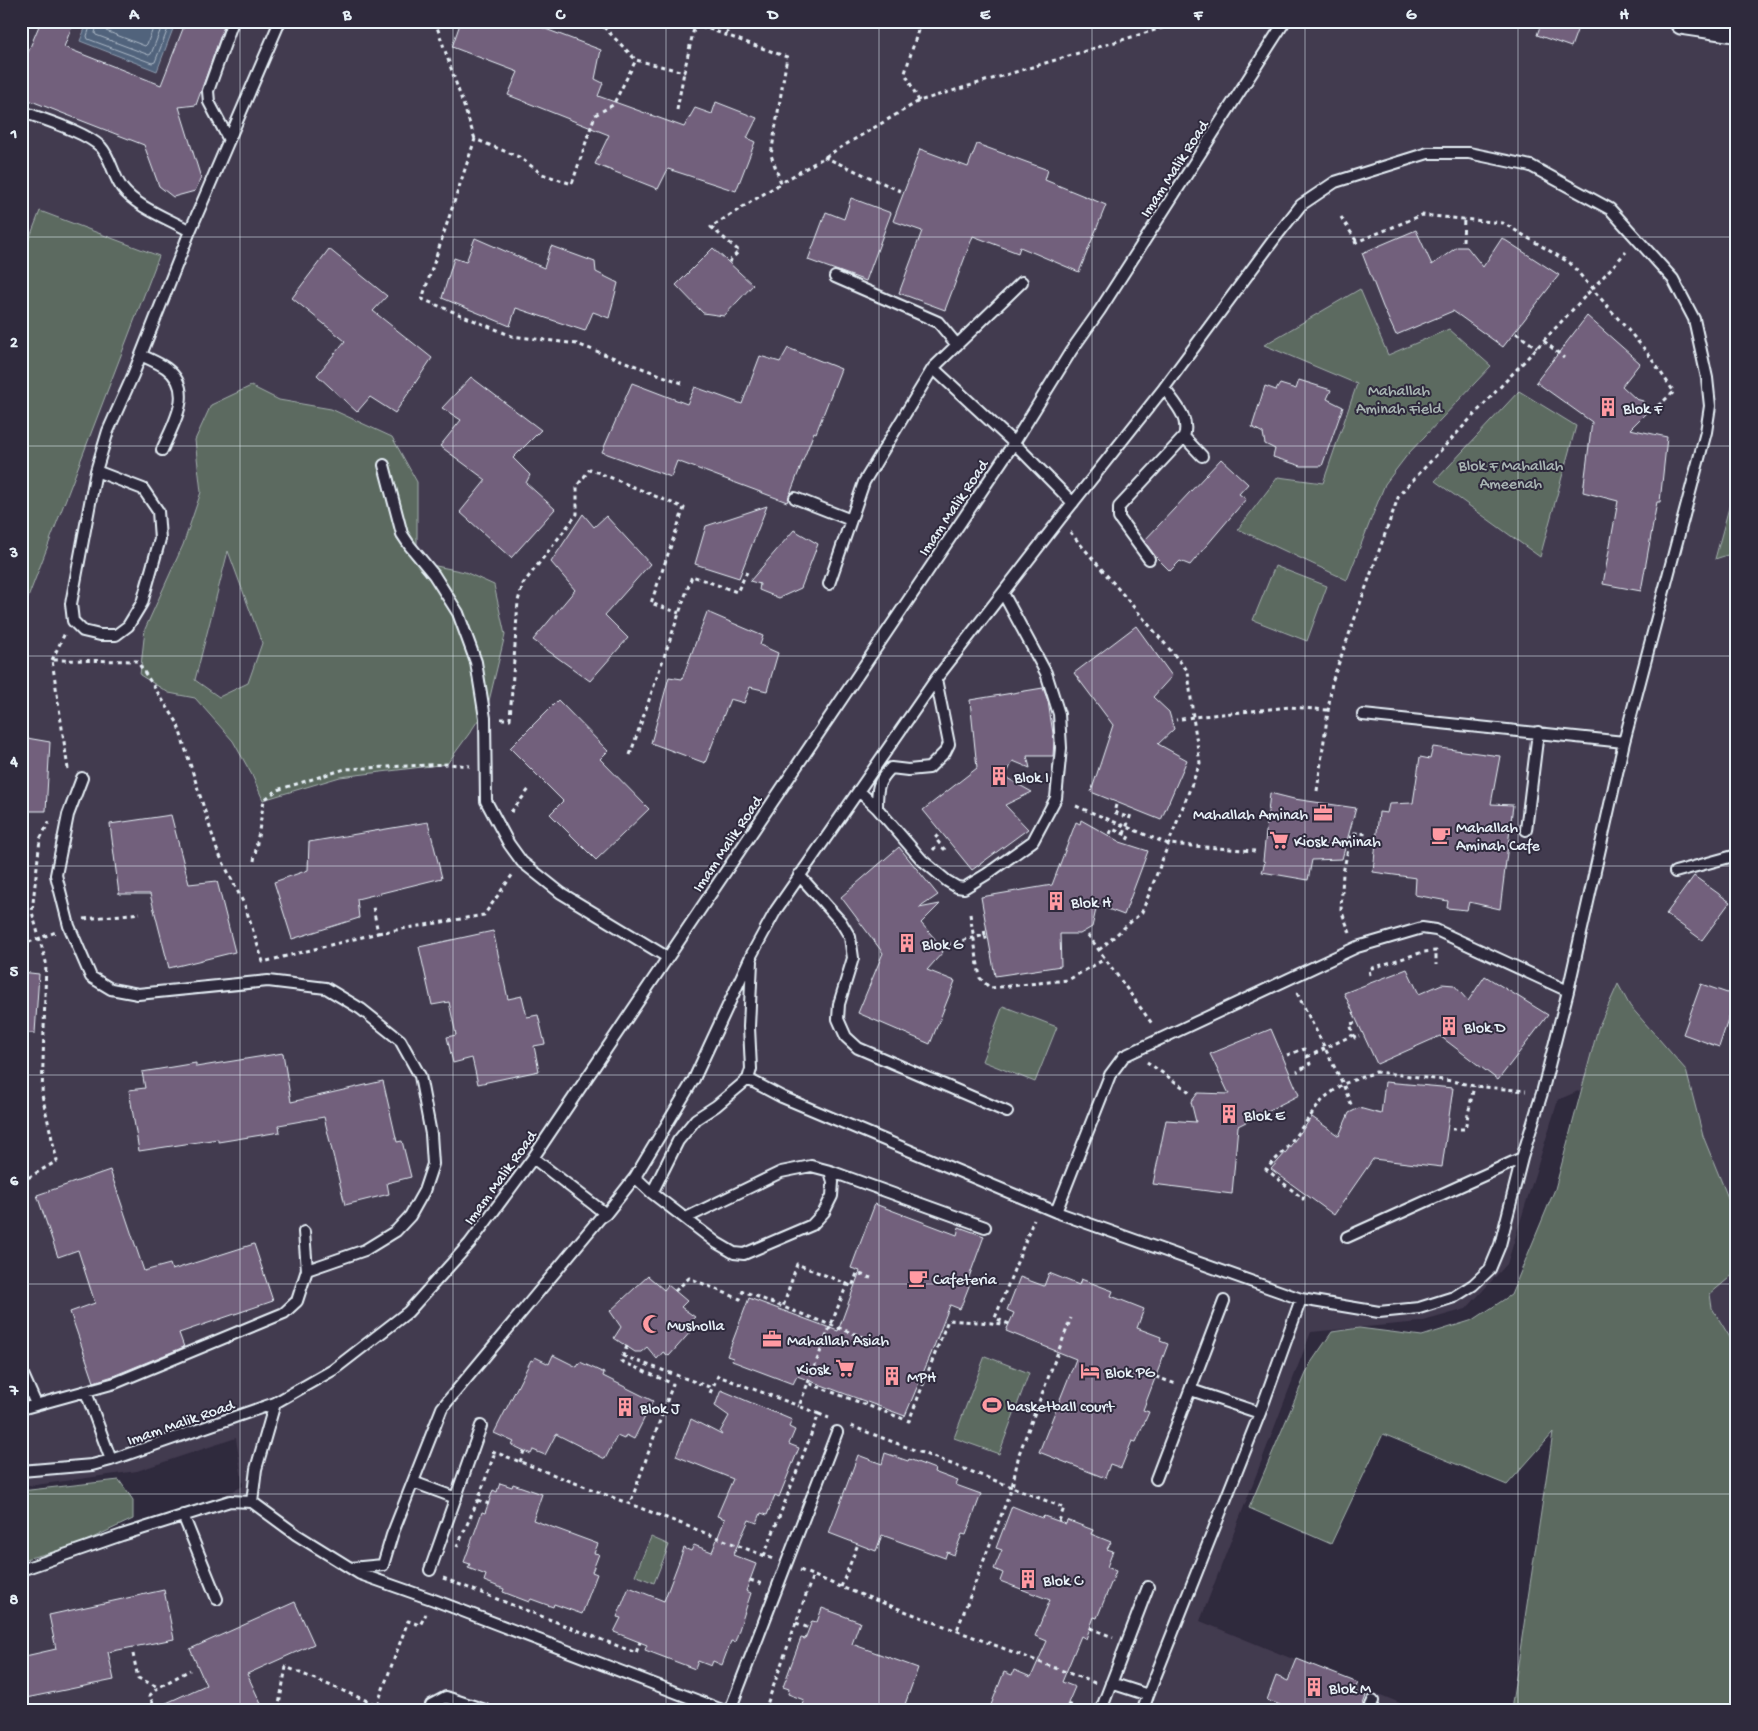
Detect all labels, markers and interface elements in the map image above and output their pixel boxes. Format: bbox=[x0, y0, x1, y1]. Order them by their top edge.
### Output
text: A bbox=[128, 7, 140, 26]
text: B bbox=[342, 7, 352, 26]
text: C bbox=[555, 7, 566, 26]
text: D bbox=[766, 7, 779, 26]
text: E bbox=[980, 7, 991, 26]
text: F bbox=[1193, 7, 1204, 26]
text: G bbox=[1406, 7, 1417, 26]
text: H bbox=[1619, 7, 1629, 26]
street label: Imam Malik Road bbox=[1137, 116, 1215, 222]
text: 1 bbox=[10, 126, 17, 145]
text: 2 bbox=[10, 335, 18, 354]
park label: Mahallah Aminah Field bbox=[1356, 383, 1444, 420]
building icon: Blok F bbox=[1597, 396, 1619, 418]
place label: Blok F bbox=[1622, 401, 1663, 420]
street label: Imam Malik Road bbox=[916, 456, 995, 561]
park label: Blok F Mahallah Ameenah bbox=[1458, 458, 1564, 495]
text: 3 bbox=[9, 545, 18, 564]
text: 4 bbox=[9, 754, 18, 773]
building icon: Blok I bbox=[988, 765, 1010, 787]
place label: Blok I bbox=[1013, 770, 1049, 789]
street label: Imam Malik Road bbox=[690, 792, 769, 897]
office icon: Mahallah Aminah bbox=[1312, 802, 1334, 824]
place label: Mahallah Aminah bbox=[1193, 807, 1308, 826]
place label: Mahallah Aminah Cafe bbox=[1456, 820, 1541, 857]
cafe icon: Mahallah Aminah Cafe bbox=[1430, 824, 1452, 846]
supermarket icon: Kiosk Aminah bbox=[1268, 829, 1290, 851]
place label: Kiosk Aminah bbox=[1294, 834, 1381, 853]
building icon: Blok H bbox=[1045, 890, 1067, 912]
place label: Blok H bbox=[1070, 895, 1112, 914]
building icon: Blok G bbox=[896, 932, 918, 954]
place label: Blok G bbox=[921, 937, 964, 956]
text: 5 bbox=[10, 964, 19, 983]
building icon: Blok D bbox=[1438, 1015, 1460, 1037]
place label: Blok D bbox=[1463, 1020, 1506, 1039]
building icon: Blok E bbox=[1218, 1103, 1240, 1125]
place label: Blok E bbox=[1243, 1108, 1286, 1127]
street label: Imam Malik Road bbox=[461, 1127, 543, 1230]
text: 6 bbox=[10, 1173, 19, 1192]
cafe icon: Cafeteria bbox=[907, 1267, 929, 1289]
place label: Cafeteria bbox=[933, 1272, 998, 1291]
mosque icon: Musholla bbox=[641, 1313, 663, 1335]
place label: Musholla bbox=[667, 1318, 725, 1337]
office icon: Mahallah Asiah bbox=[761, 1328, 783, 1350]
place label: Mahallah Asiah bbox=[787, 1333, 889, 1352]
supermarket icon: Kiosk bbox=[834, 1357, 856, 1379]
hotel icon: Blok PG bbox=[1079, 1360, 1101, 1382]
place label: Kiosk bbox=[796, 1362, 832, 1381]
building icon: MPH bbox=[881, 1365, 903, 1387]
place label: Blok PG bbox=[1104, 1365, 1156, 1384]
place label: MPH bbox=[907, 1370, 937, 1389]
text: 7 bbox=[9, 1383, 19, 1402]
sports icon: basketball court bbox=[981, 1394, 1003, 1416]
building icon: Blok J bbox=[614, 1396, 636, 1418]
street label: Imam Malik Road bbox=[125, 1397, 239, 1452]
place label: basketball court bbox=[1007, 1399, 1115, 1418]
place label: Blok J bbox=[639, 1401, 681, 1420]
building icon: Blok C bbox=[1017, 1568, 1039, 1590]
place label: Blok C bbox=[1042, 1573, 1084, 1592]
text: 8 bbox=[10, 1592, 19, 1611]
building icon: Blok M bbox=[1303, 1676, 1325, 1698]
place label: Blok M bbox=[1328, 1681, 1372, 1700]

